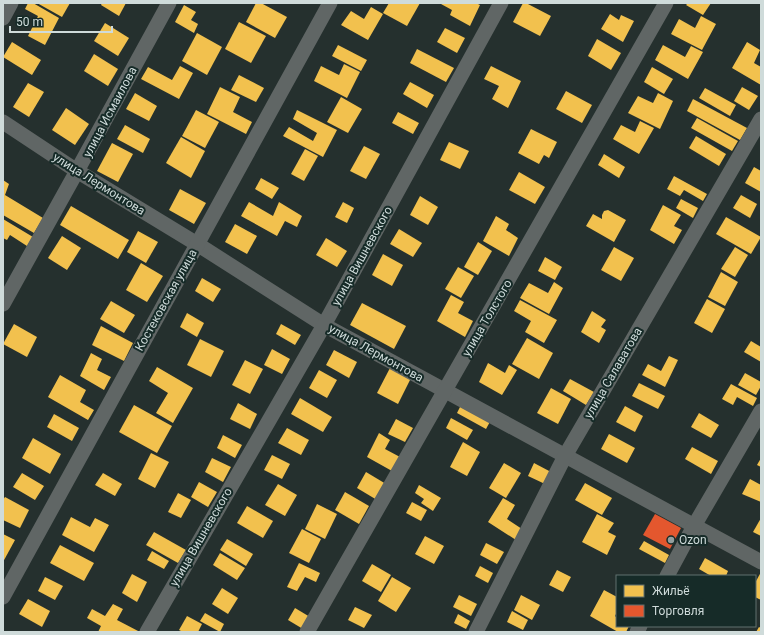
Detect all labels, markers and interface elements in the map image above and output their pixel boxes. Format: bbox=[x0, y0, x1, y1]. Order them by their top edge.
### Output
scale bar bbox=[10, 8, 112, 34]
text: 50 m bbox=[16, 15, 43, 29]
street label: улица Исмаилова bbox=[80, 64, 140, 160]
street label: улица Лермонтова bbox=[50, 150, 148, 218]
street label: улица Вишневского bbox=[329, 204, 395, 308]
street label: Костековская улица bbox=[132, 247, 200, 353]
street label: улица Толстого bbox=[459, 277, 515, 359]
street label: улица Лермонтова bbox=[326, 321, 426, 385]
street label: улица Салаватова bbox=[581, 325, 645, 421]
street label: улица Вишневского bbox=[167, 485, 235, 589]
place label: Ozon bbox=[679, 533, 707, 547]
marker: Ozon bbox=[666, 535, 676, 545]
legend bbox=[616, 575, 756, 627]
text: Жильё bbox=[652, 584, 690, 598]
text: Торговля bbox=[652, 604, 704, 618]

